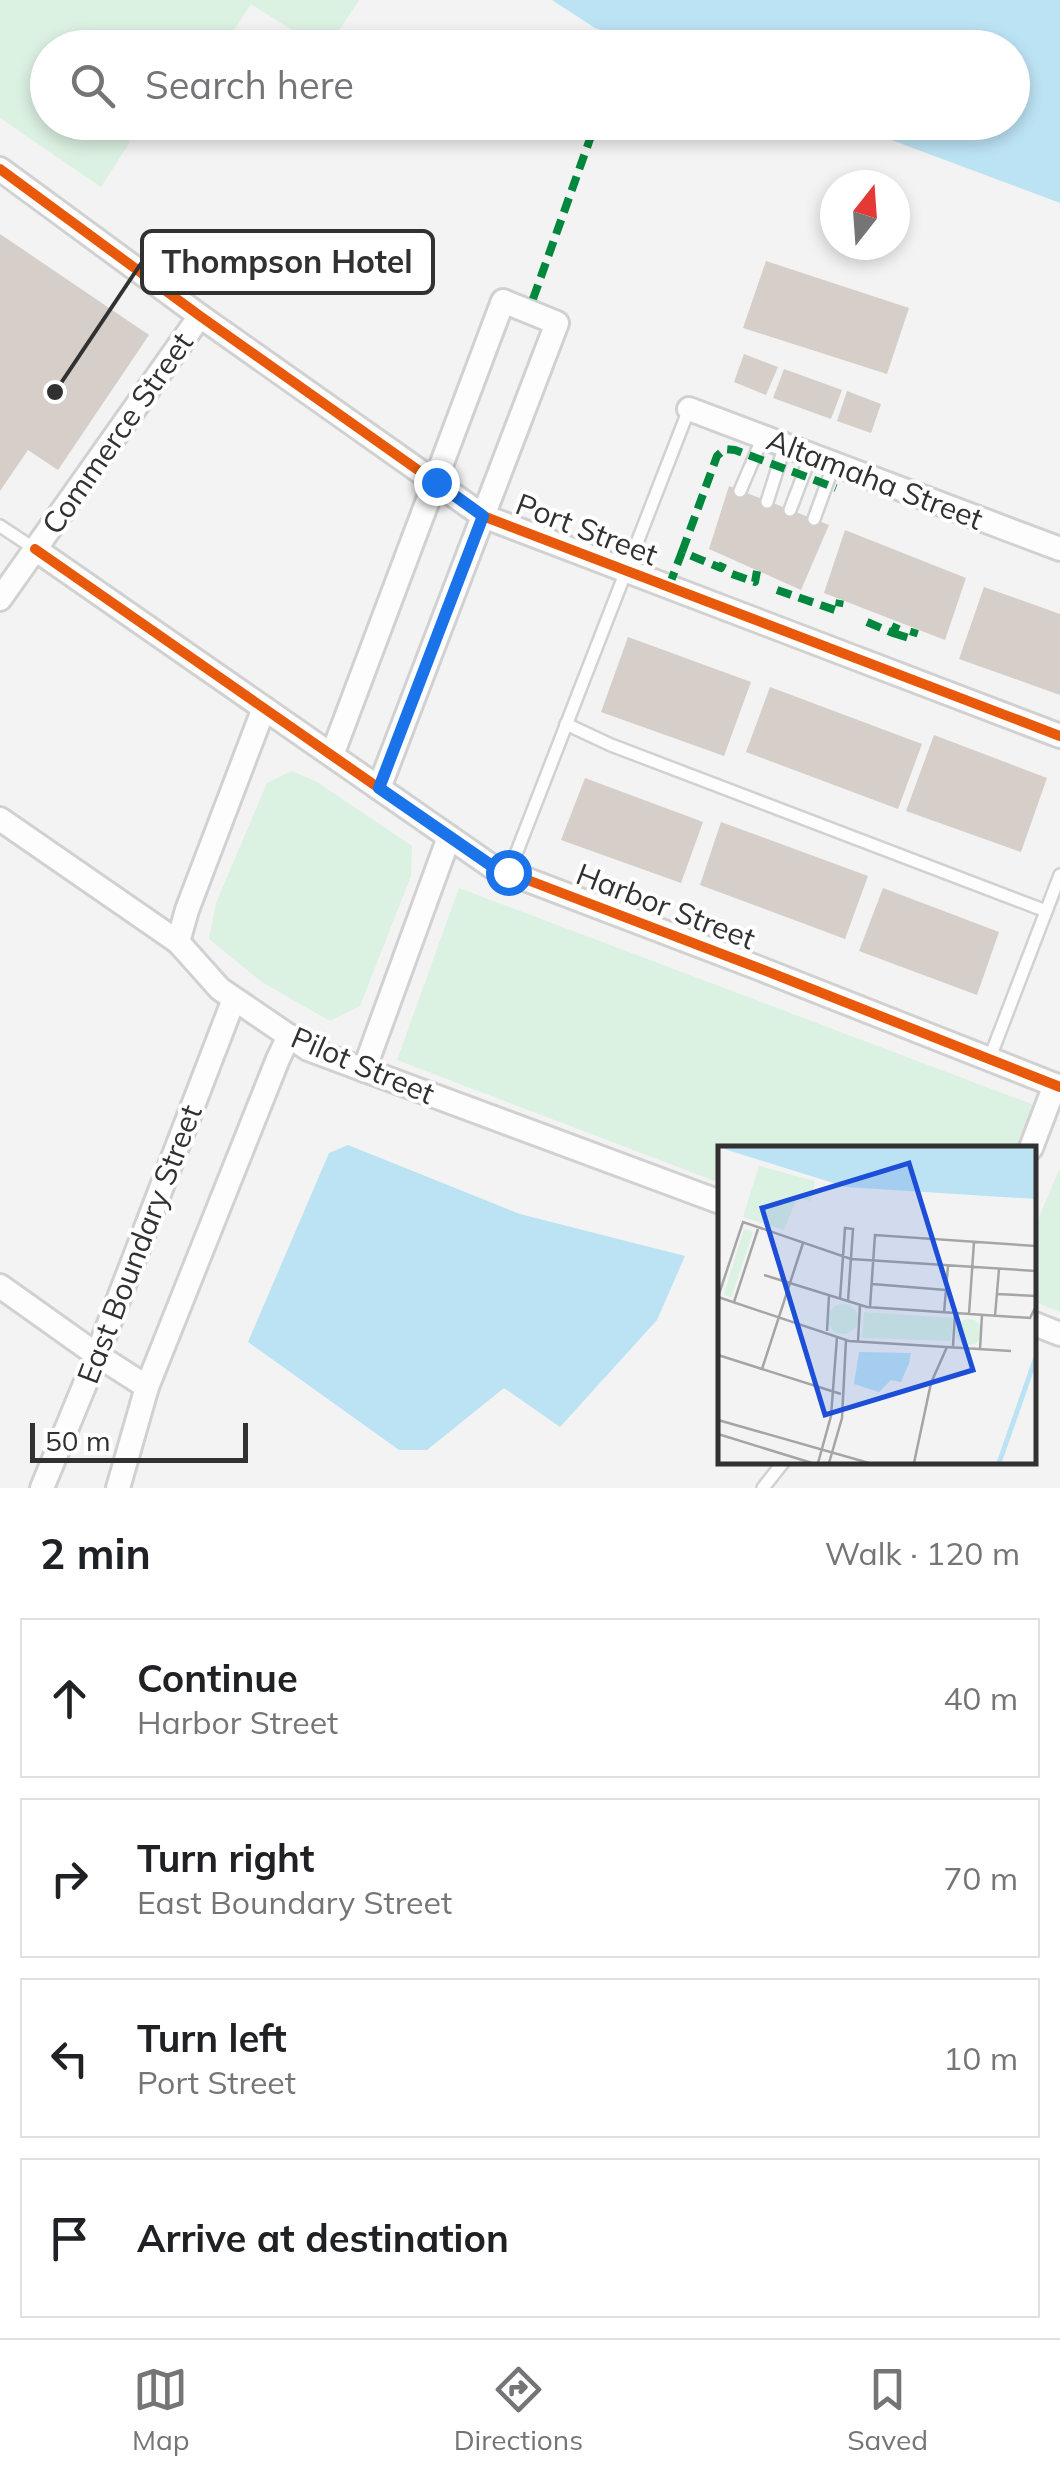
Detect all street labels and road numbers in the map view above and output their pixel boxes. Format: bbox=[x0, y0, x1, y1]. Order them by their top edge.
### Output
street label: Commerce Street bbox=[33, 325, 201, 541]
street label: Altamaha Street bbox=[762, 420, 988, 538]
street label: Port Street bbox=[511, 485, 663, 573]
street label: Harbor Street bbox=[571, 854, 761, 958]
street label: Pilot Street bbox=[286, 1018, 440, 1112]
street label: East Boundary Street bbox=[68, 1099, 210, 1389]

